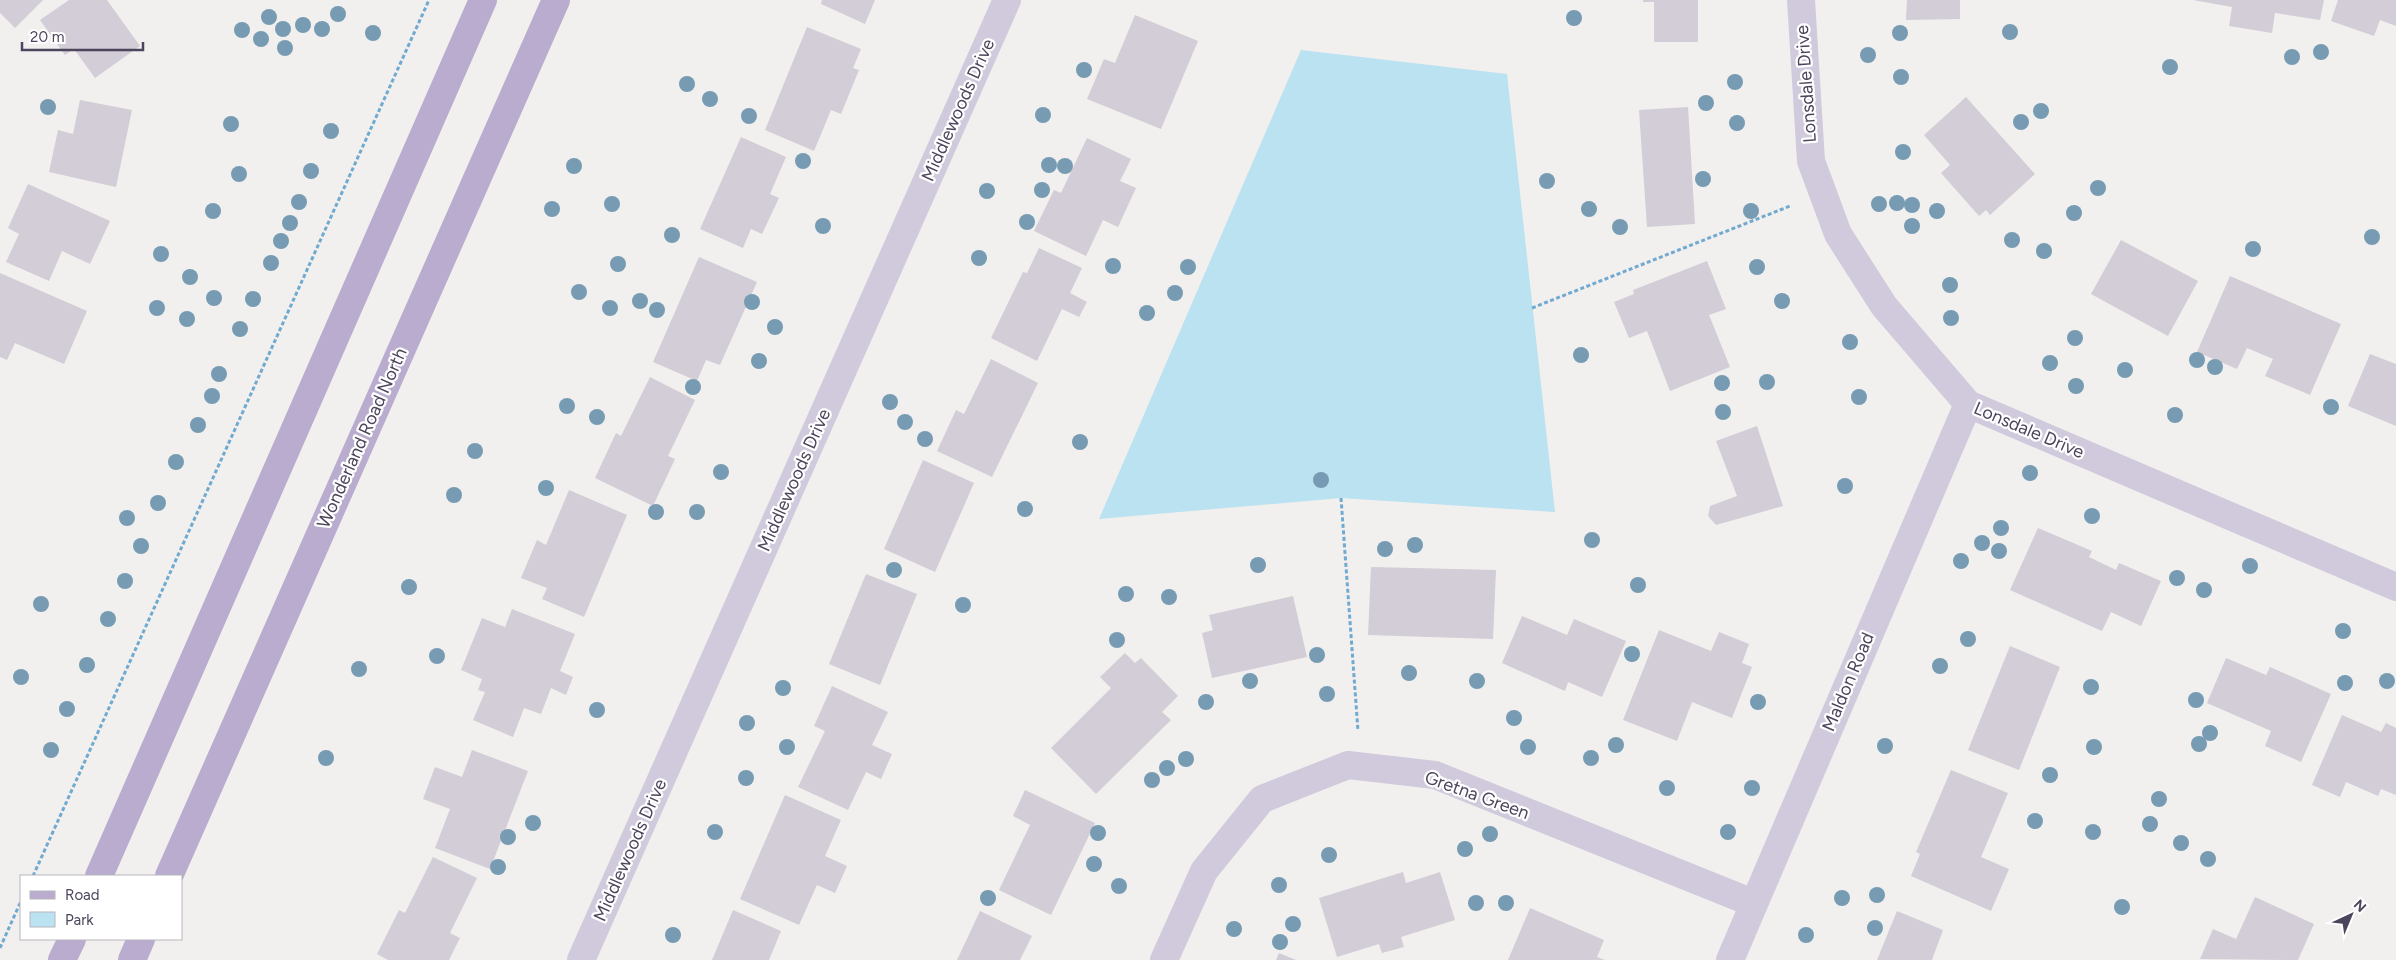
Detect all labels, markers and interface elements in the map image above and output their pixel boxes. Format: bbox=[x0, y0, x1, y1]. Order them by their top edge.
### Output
scale bar bbox=[22, 20, 144, 52]
street label: Lonsdale Drive bbox=[1791, 24, 1821, 144]
text: 20 m bbox=[30, 28, 64, 46]
street label: Middlewoods Drive bbox=[917, 35, 999, 185]
street label: Wonderland Road North bbox=[312, 345, 412, 531]
street label: Lonsdale Drive bbox=[1970, 397, 2088, 463]
street label: Middlewoods Drive bbox=[753, 405, 835, 555]
street label: Maldon Road bbox=[1817, 629, 1879, 735]
street label: Gretna Green bbox=[1422, 766, 1532, 824]
street label: Middlewoods Drive bbox=[589, 775, 671, 925]
legend bbox=[20, 875, 182, 940]
text: Road bbox=[65, 886, 100, 904]
north arrow bbox=[2326, 890, 2376, 940]
text: N bbox=[2350, 896, 2369, 916]
text: Park bbox=[65, 911, 94, 929]

